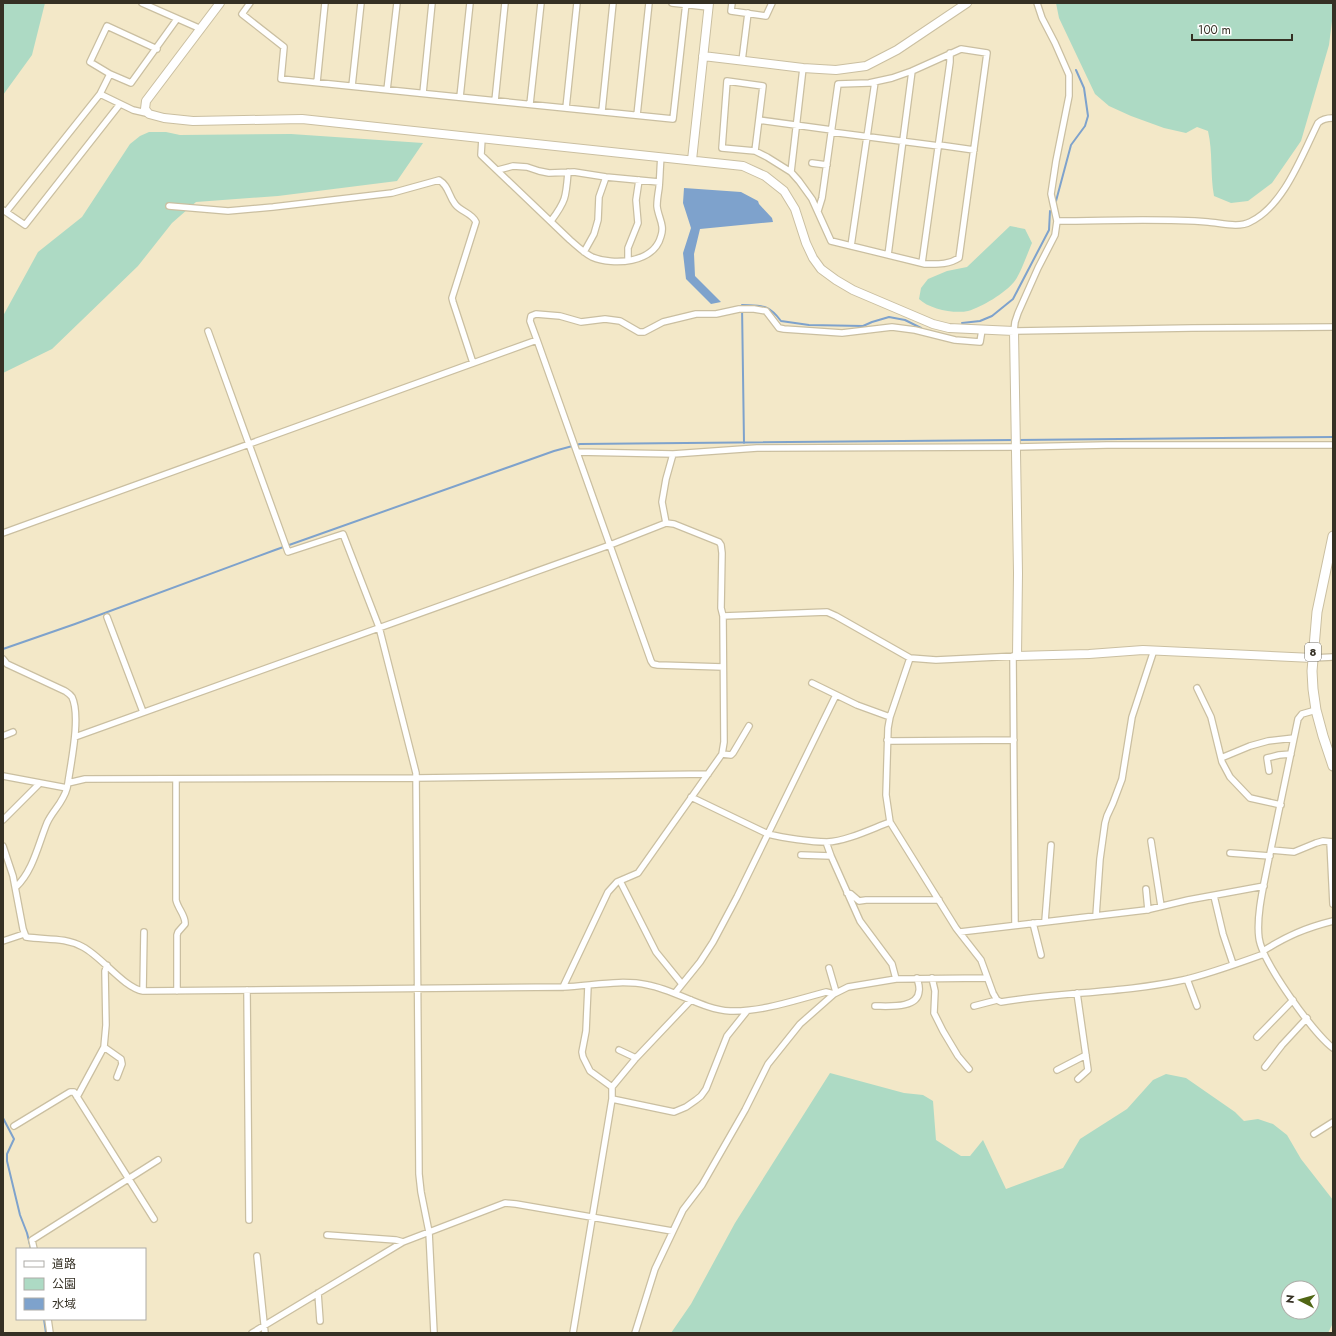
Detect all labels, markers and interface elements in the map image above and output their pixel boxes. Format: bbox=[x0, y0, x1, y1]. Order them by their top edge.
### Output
scale bar bbox=[1192, 16, 1292, 42]
text: 100 m bbox=[1198, 21, 1231, 39]
road number: 8 bbox=[1305, 643, 1321, 661]
legend bbox=[16, 1248, 146, 1320]
text: 道路 bbox=[52, 1255, 76, 1273]
text: 公園 bbox=[52, 1275, 76, 1293]
north arrow bbox=[1280, 1280, 1320, 1320]
text: N bbox=[1282, 1294, 1298, 1304]
text: 水域 bbox=[52, 1295, 76, 1313]

